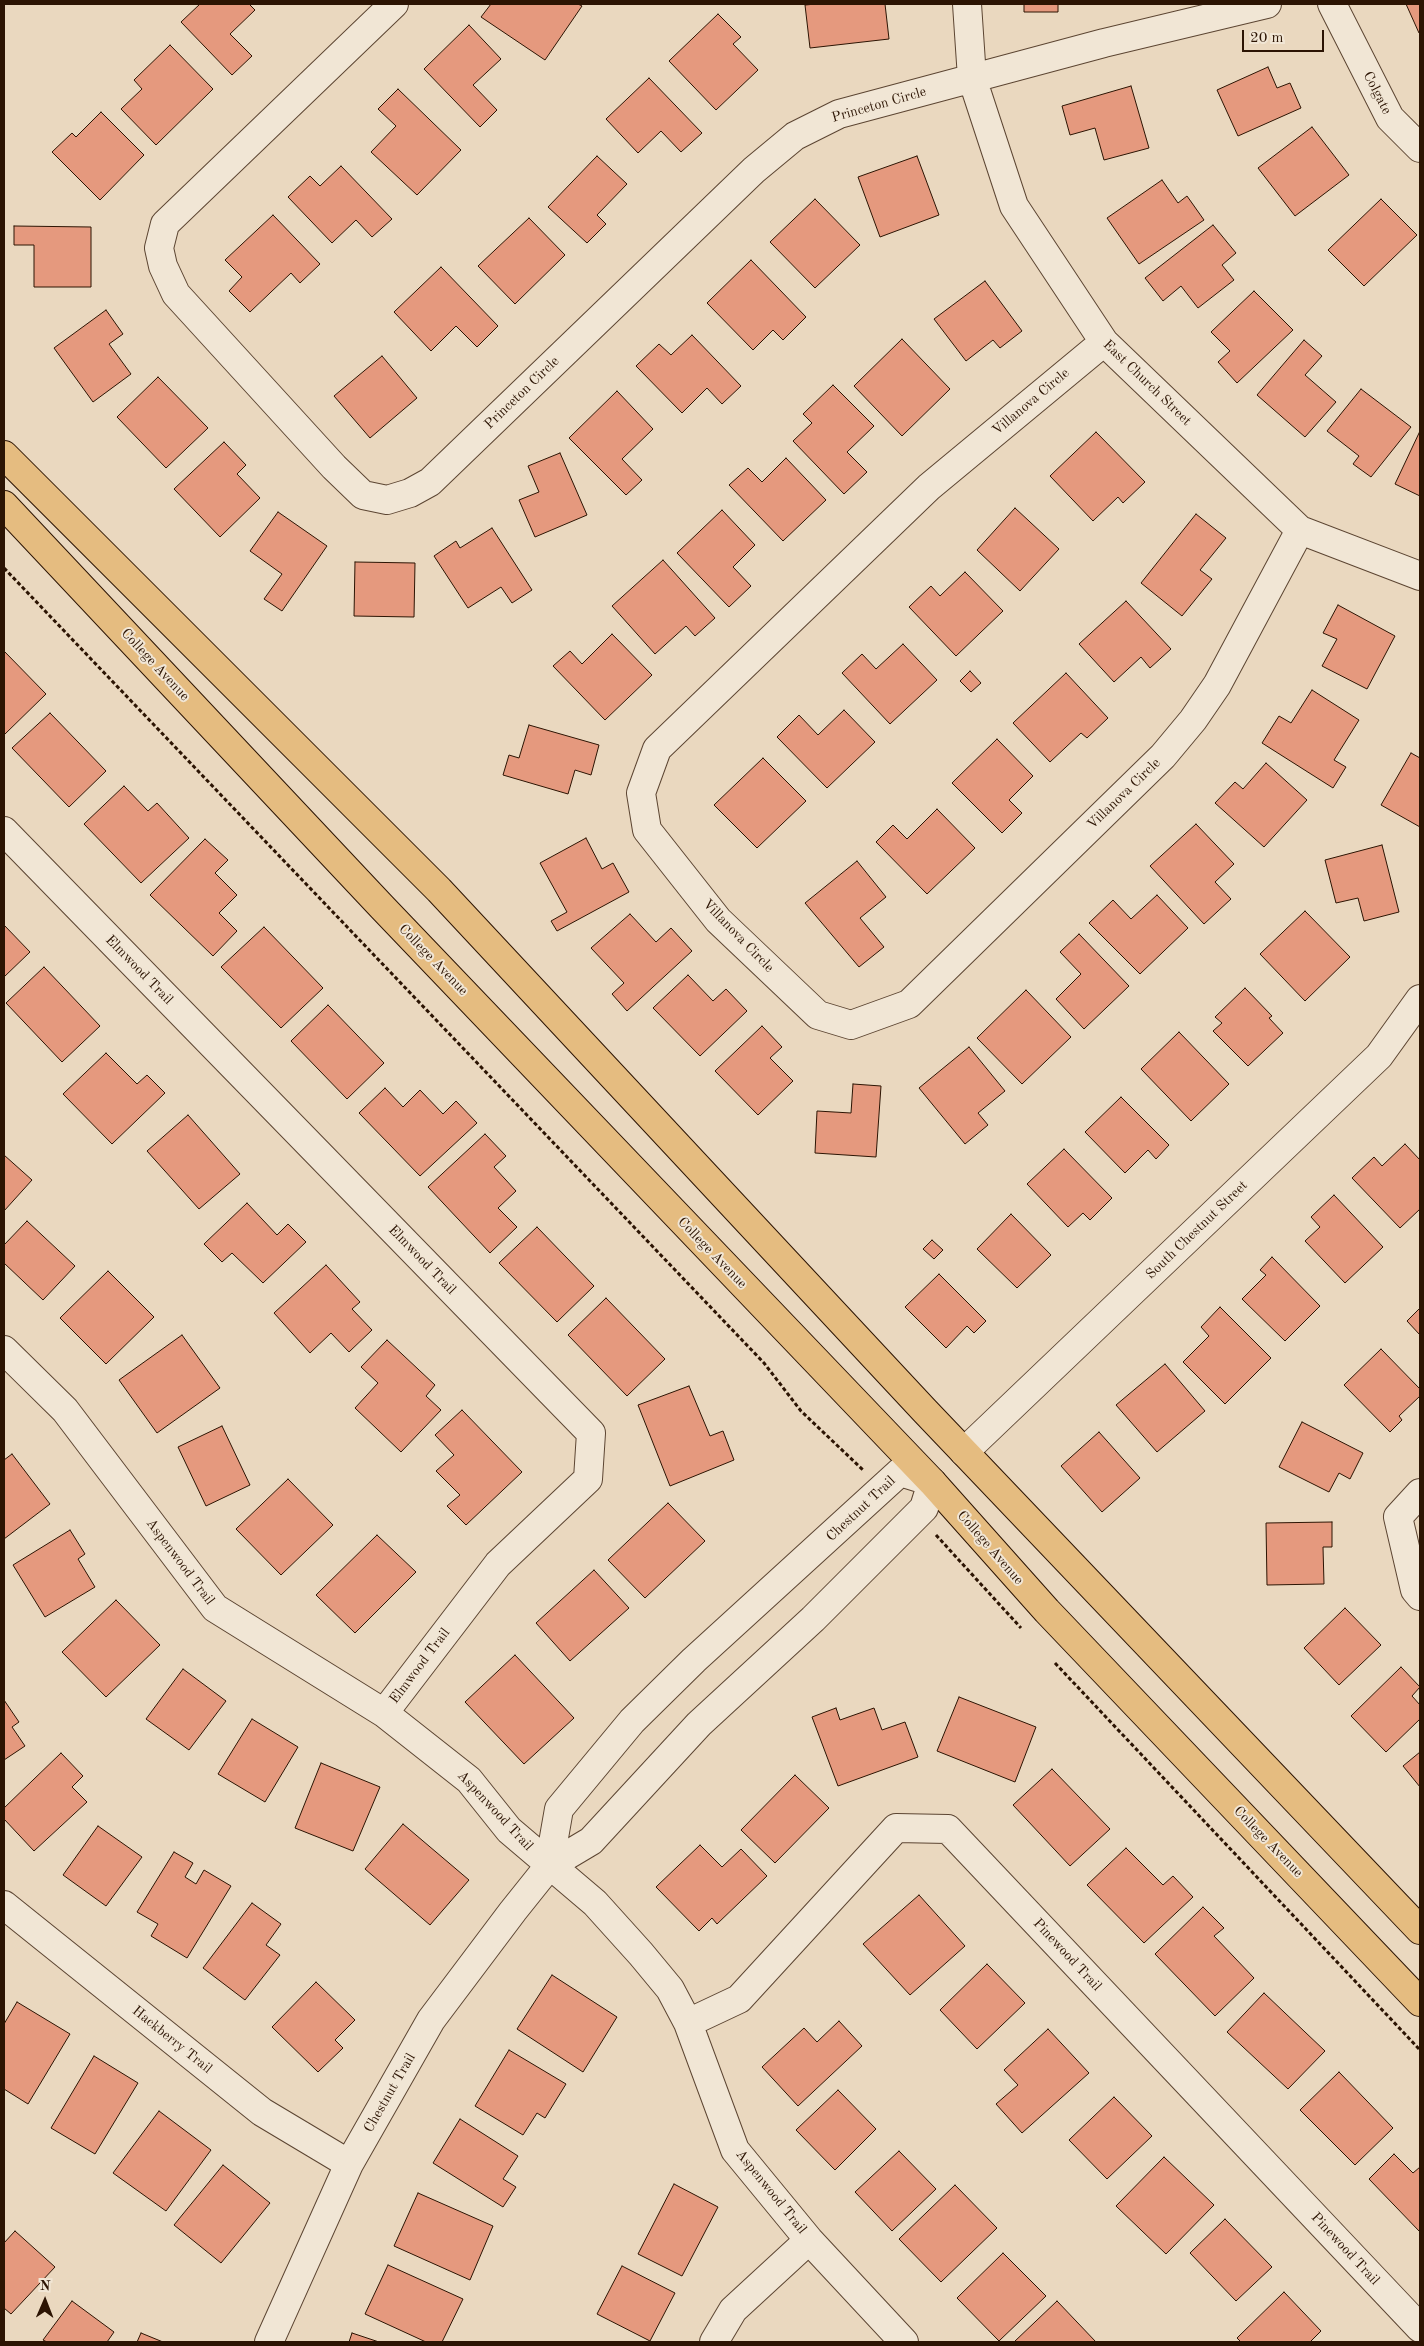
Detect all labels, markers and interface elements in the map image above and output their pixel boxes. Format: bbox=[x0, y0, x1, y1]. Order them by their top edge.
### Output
scale bar bbox=[1244, 20, 1326, 52]
text: 20 m bbox=[1250, 31, 1284, 46]
street label: Colgate bbox=[1359, 69, 1395, 117]
street label: Princeton Circle bbox=[830, 83, 928, 127]
street label: East Church Street bbox=[1099, 337, 1195, 429]
street label: Princeton Circle bbox=[481, 353, 563, 433]
street label: Villanova Circle bbox=[989, 365, 1073, 439]
street label: College Avenue bbox=[117, 625, 193, 705]
street label: Villanova Circle bbox=[1084, 755, 1164, 833]
street label: Villanova Circle bbox=[699, 896, 777, 976]
street label: College Avenue bbox=[395, 921, 471, 999]
street label: Elmwood Trail bbox=[102, 932, 176, 1008]
street label: South Chestnut Street bbox=[1143, 1177, 1251, 1283]
street label: College Avenue bbox=[674, 1214, 750, 1292]
street label: Elmwood Trail bbox=[385, 1222, 459, 1298]
street label: Chestnut Trail bbox=[823, 1473, 899, 1545]
street label: College Avenue bbox=[953, 1508, 1027, 1588]
street label: Aspenwood Trail bbox=[142, 1516, 218, 1608]
street label: Elmwood Trail bbox=[386, 1625, 454, 1707]
street label: Aspenwood Trail bbox=[454, 1767, 536, 1855]
street label: College Avenue bbox=[1230, 1803, 1306, 1881]
street label: Pinewood Trail bbox=[1029, 1915, 1105, 1995]
street label: Hackberry Trail bbox=[129, 2003, 215, 2077]
street label: Chestnut Trail bbox=[361, 2050, 419, 2136]
street label: Aspenwood Trail bbox=[732, 2146, 810, 2238]
street label: Pinewood Trail bbox=[1307, 2209, 1383, 2289]
north arrow bbox=[20, 2276, 70, 2326]
text: N bbox=[40, 2279, 51, 2293]

